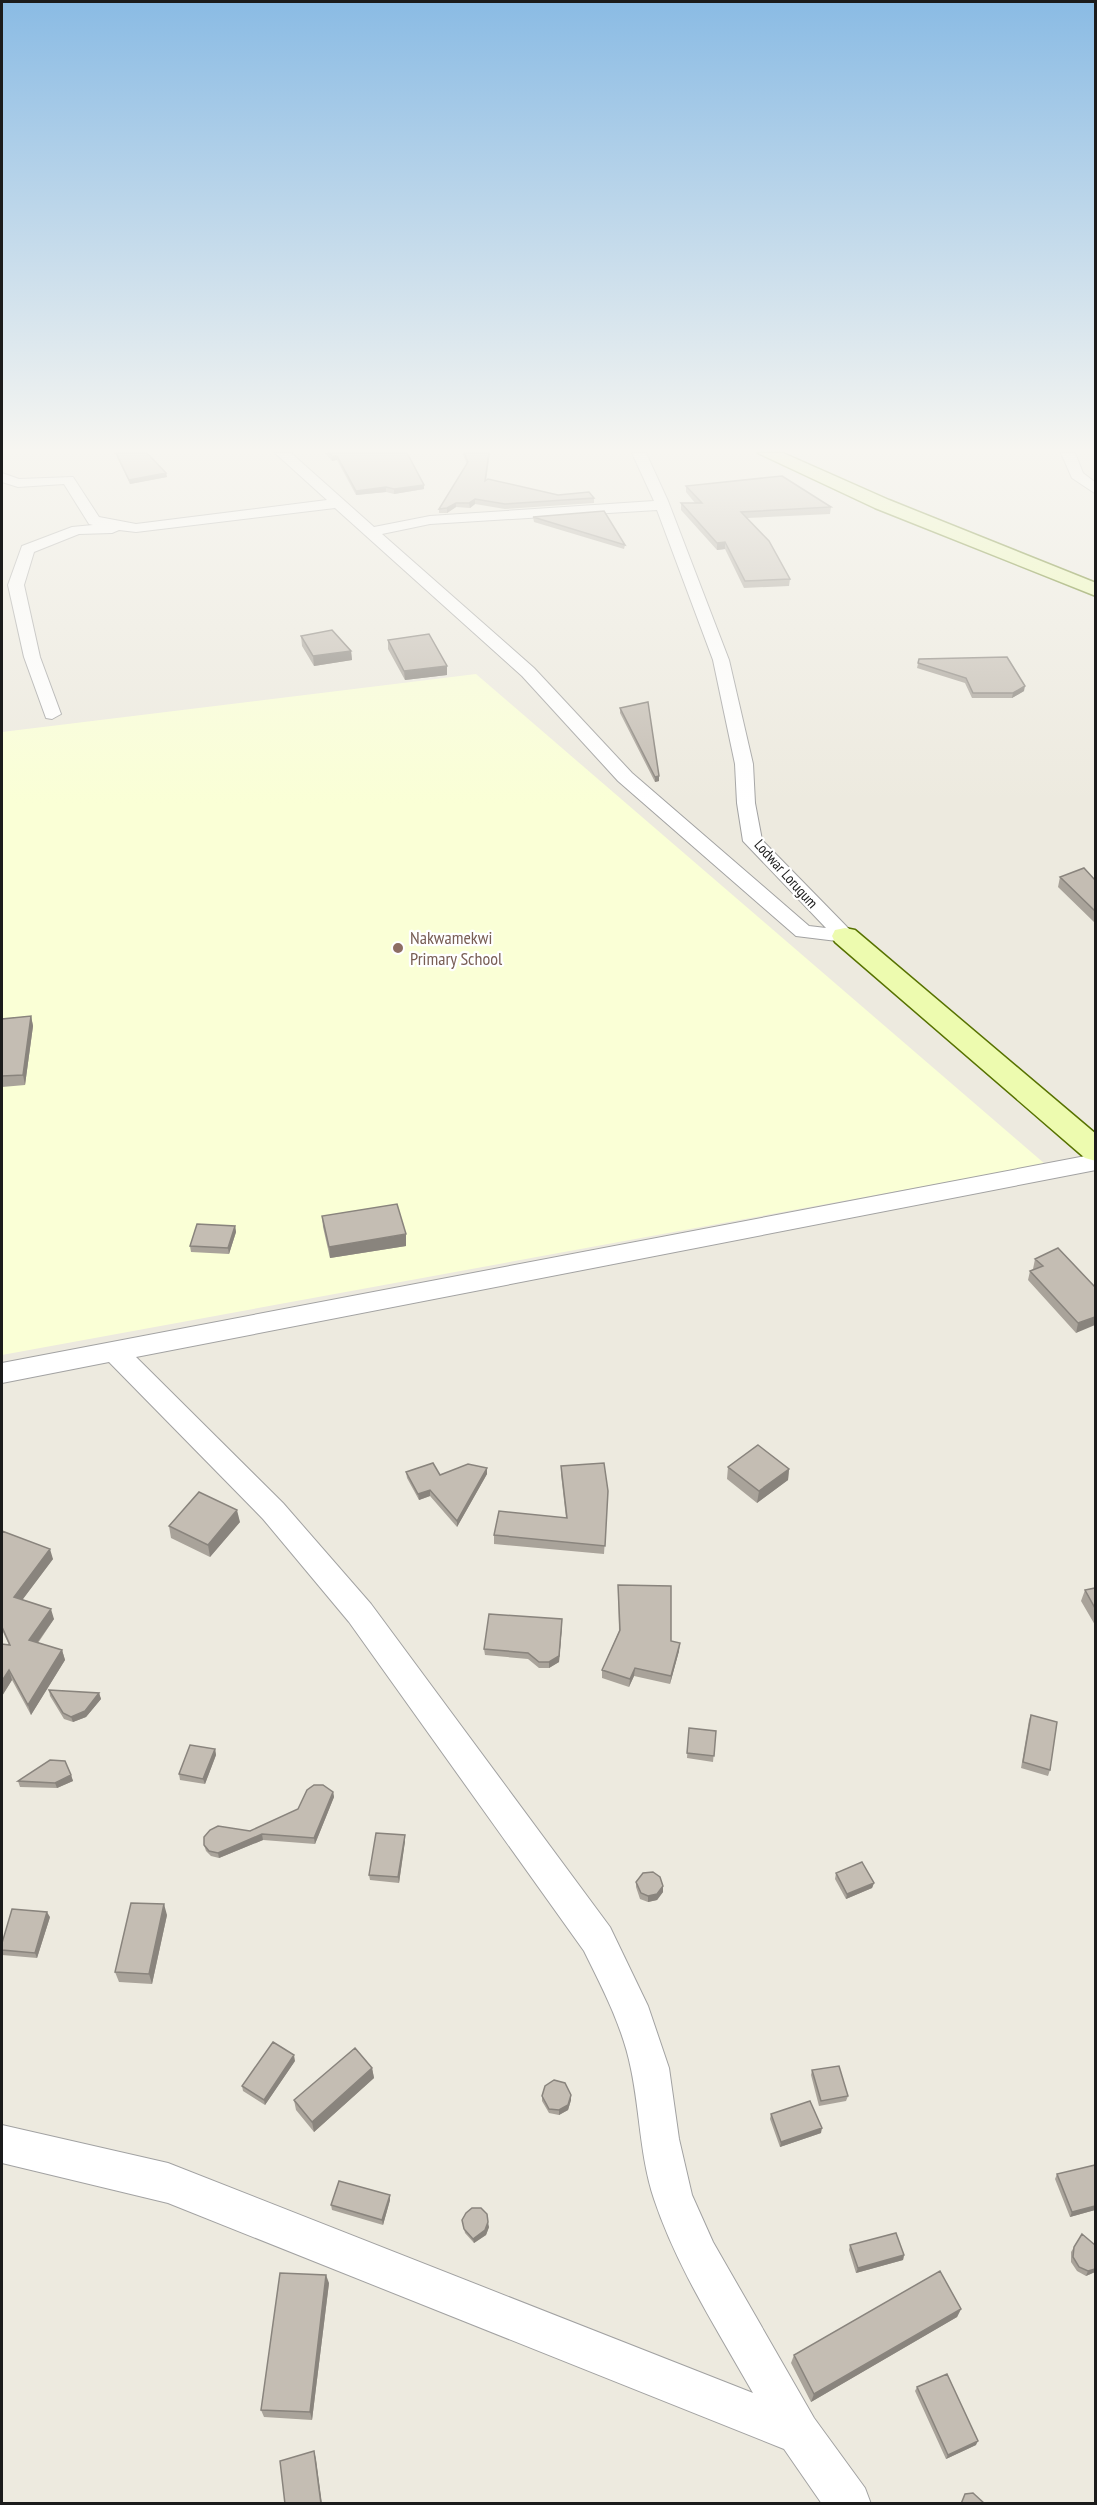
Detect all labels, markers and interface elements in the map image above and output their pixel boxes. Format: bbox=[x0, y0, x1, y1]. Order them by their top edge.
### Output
street label: Lodwar Lorugum bbox=[751, 835, 822, 912]
place label: Nakwamekwi Primary School bbox=[410, 926, 503, 970]
marker: Nakwamekwi Primary School bbox=[391, 941, 405, 955]

